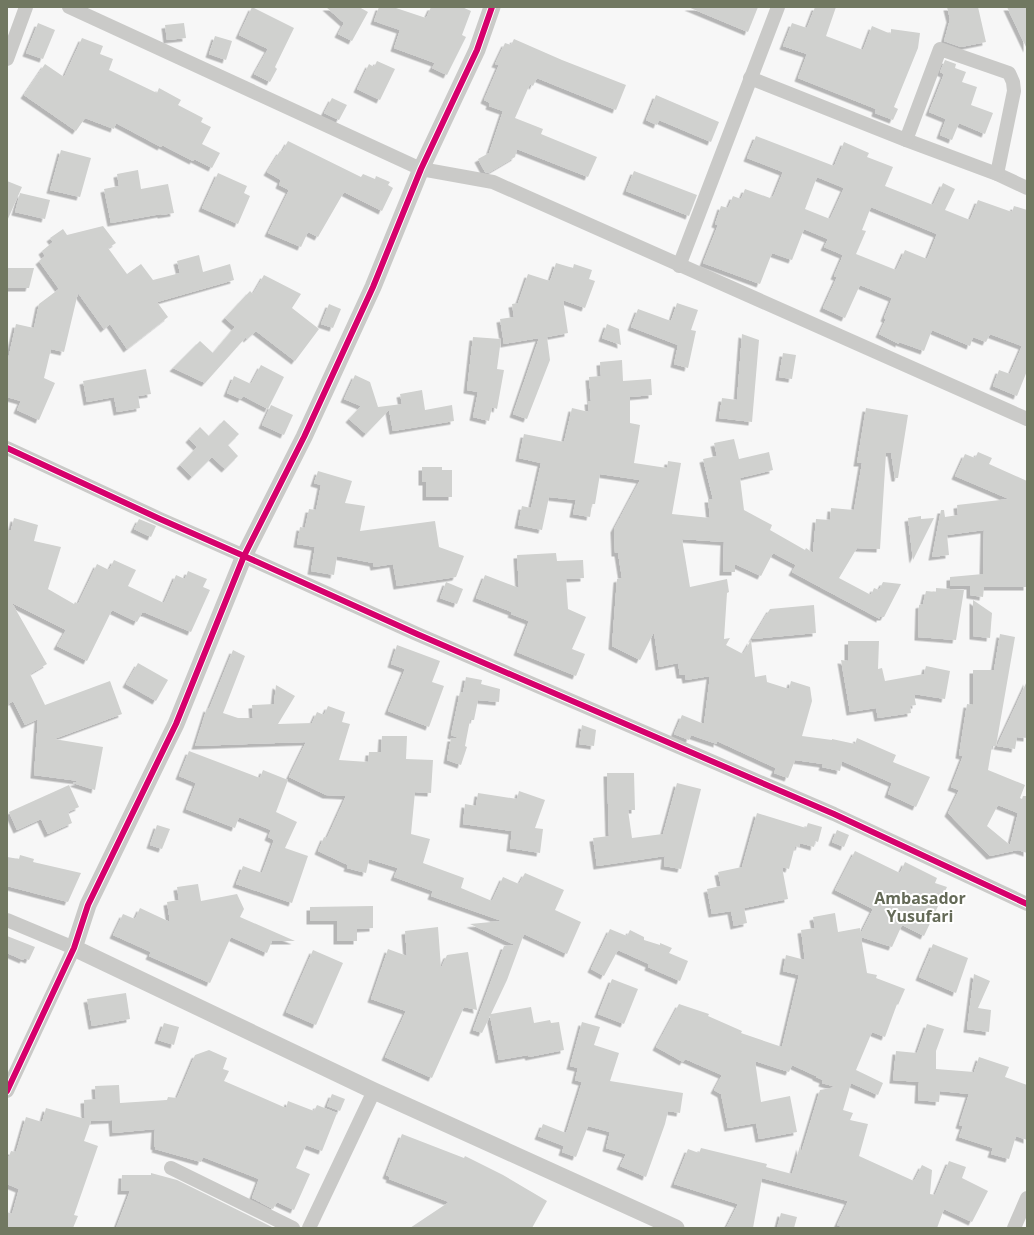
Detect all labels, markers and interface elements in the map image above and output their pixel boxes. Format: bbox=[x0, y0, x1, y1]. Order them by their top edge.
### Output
district label: Ambasador Yusufari bbox=[874, 887, 966, 927]

